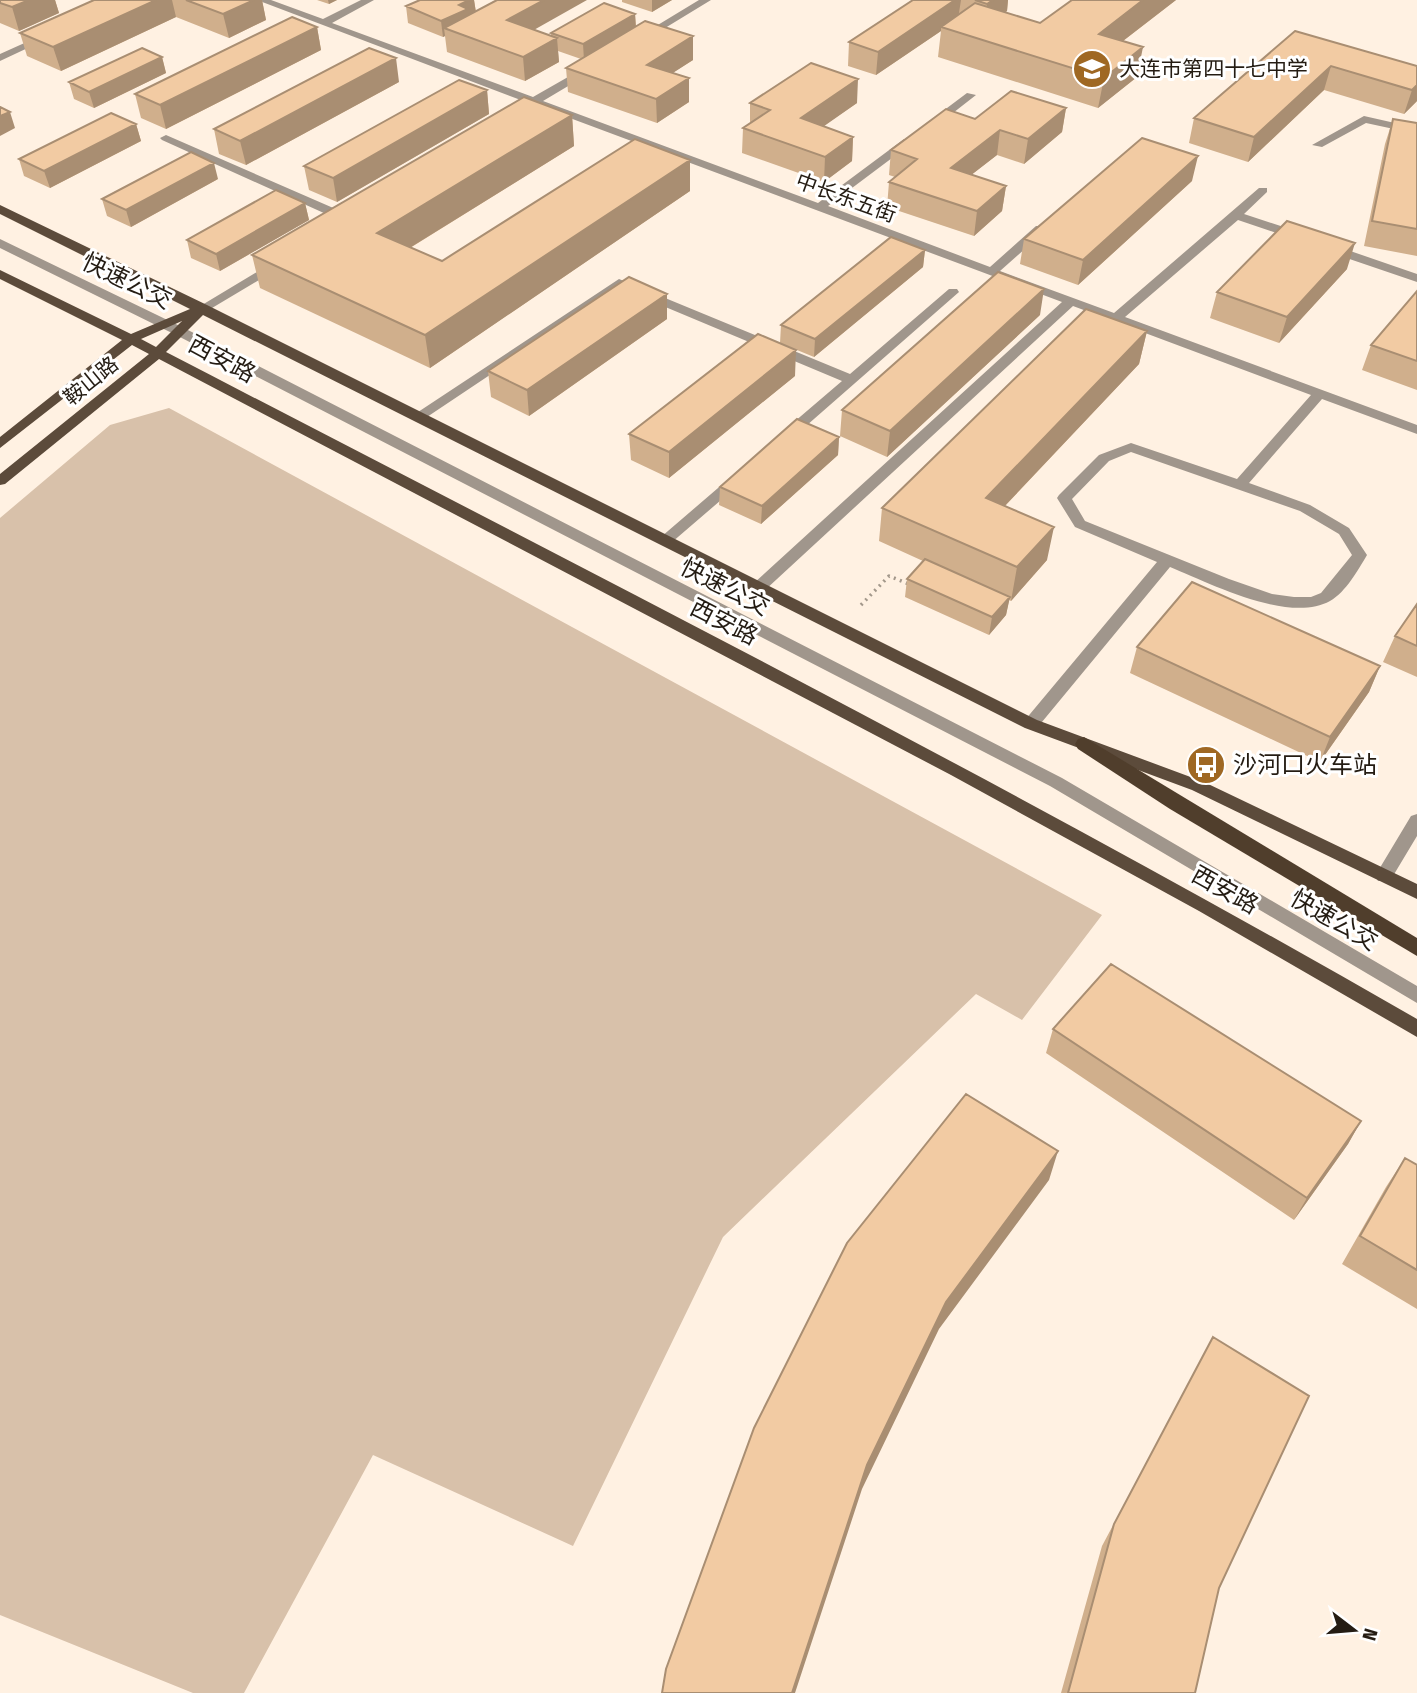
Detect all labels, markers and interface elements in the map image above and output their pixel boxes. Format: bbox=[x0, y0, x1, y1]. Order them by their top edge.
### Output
school or university icon: 大连市第四十七中学 bbox=[1071, 48, 1113, 90]
place label: 大连市第四十七中学 bbox=[1119, 56, 1308, 82]
street label: 中长东五街 bbox=[792, 168, 900, 228]
street label: 快速公交 bbox=[78, 247, 176, 315]
street label: 西安路 bbox=[184, 330, 260, 388]
street label: 鞍山路 bbox=[58, 351, 124, 411]
street label: 快速公交 bbox=[676, 553, 774, 621]
street label: 西安路 bbox=[686, 593, 762, 651]
bus stop icon: 沙河口火车站 bbox=[1185, 744, 1227, 786]
place label: 沙河口火车站 bbox=[1233, 751, 1377, 779]
street label: 西安路 bbox=[1187, 860, 1263, 920]
street label: 快速公交 bbox=[1285, 884, 1383, 956]
north arrow bbox=[1319, 1595, 1389, 1665]
text: N bbox=[1357, 1626, 1382, 1643]

